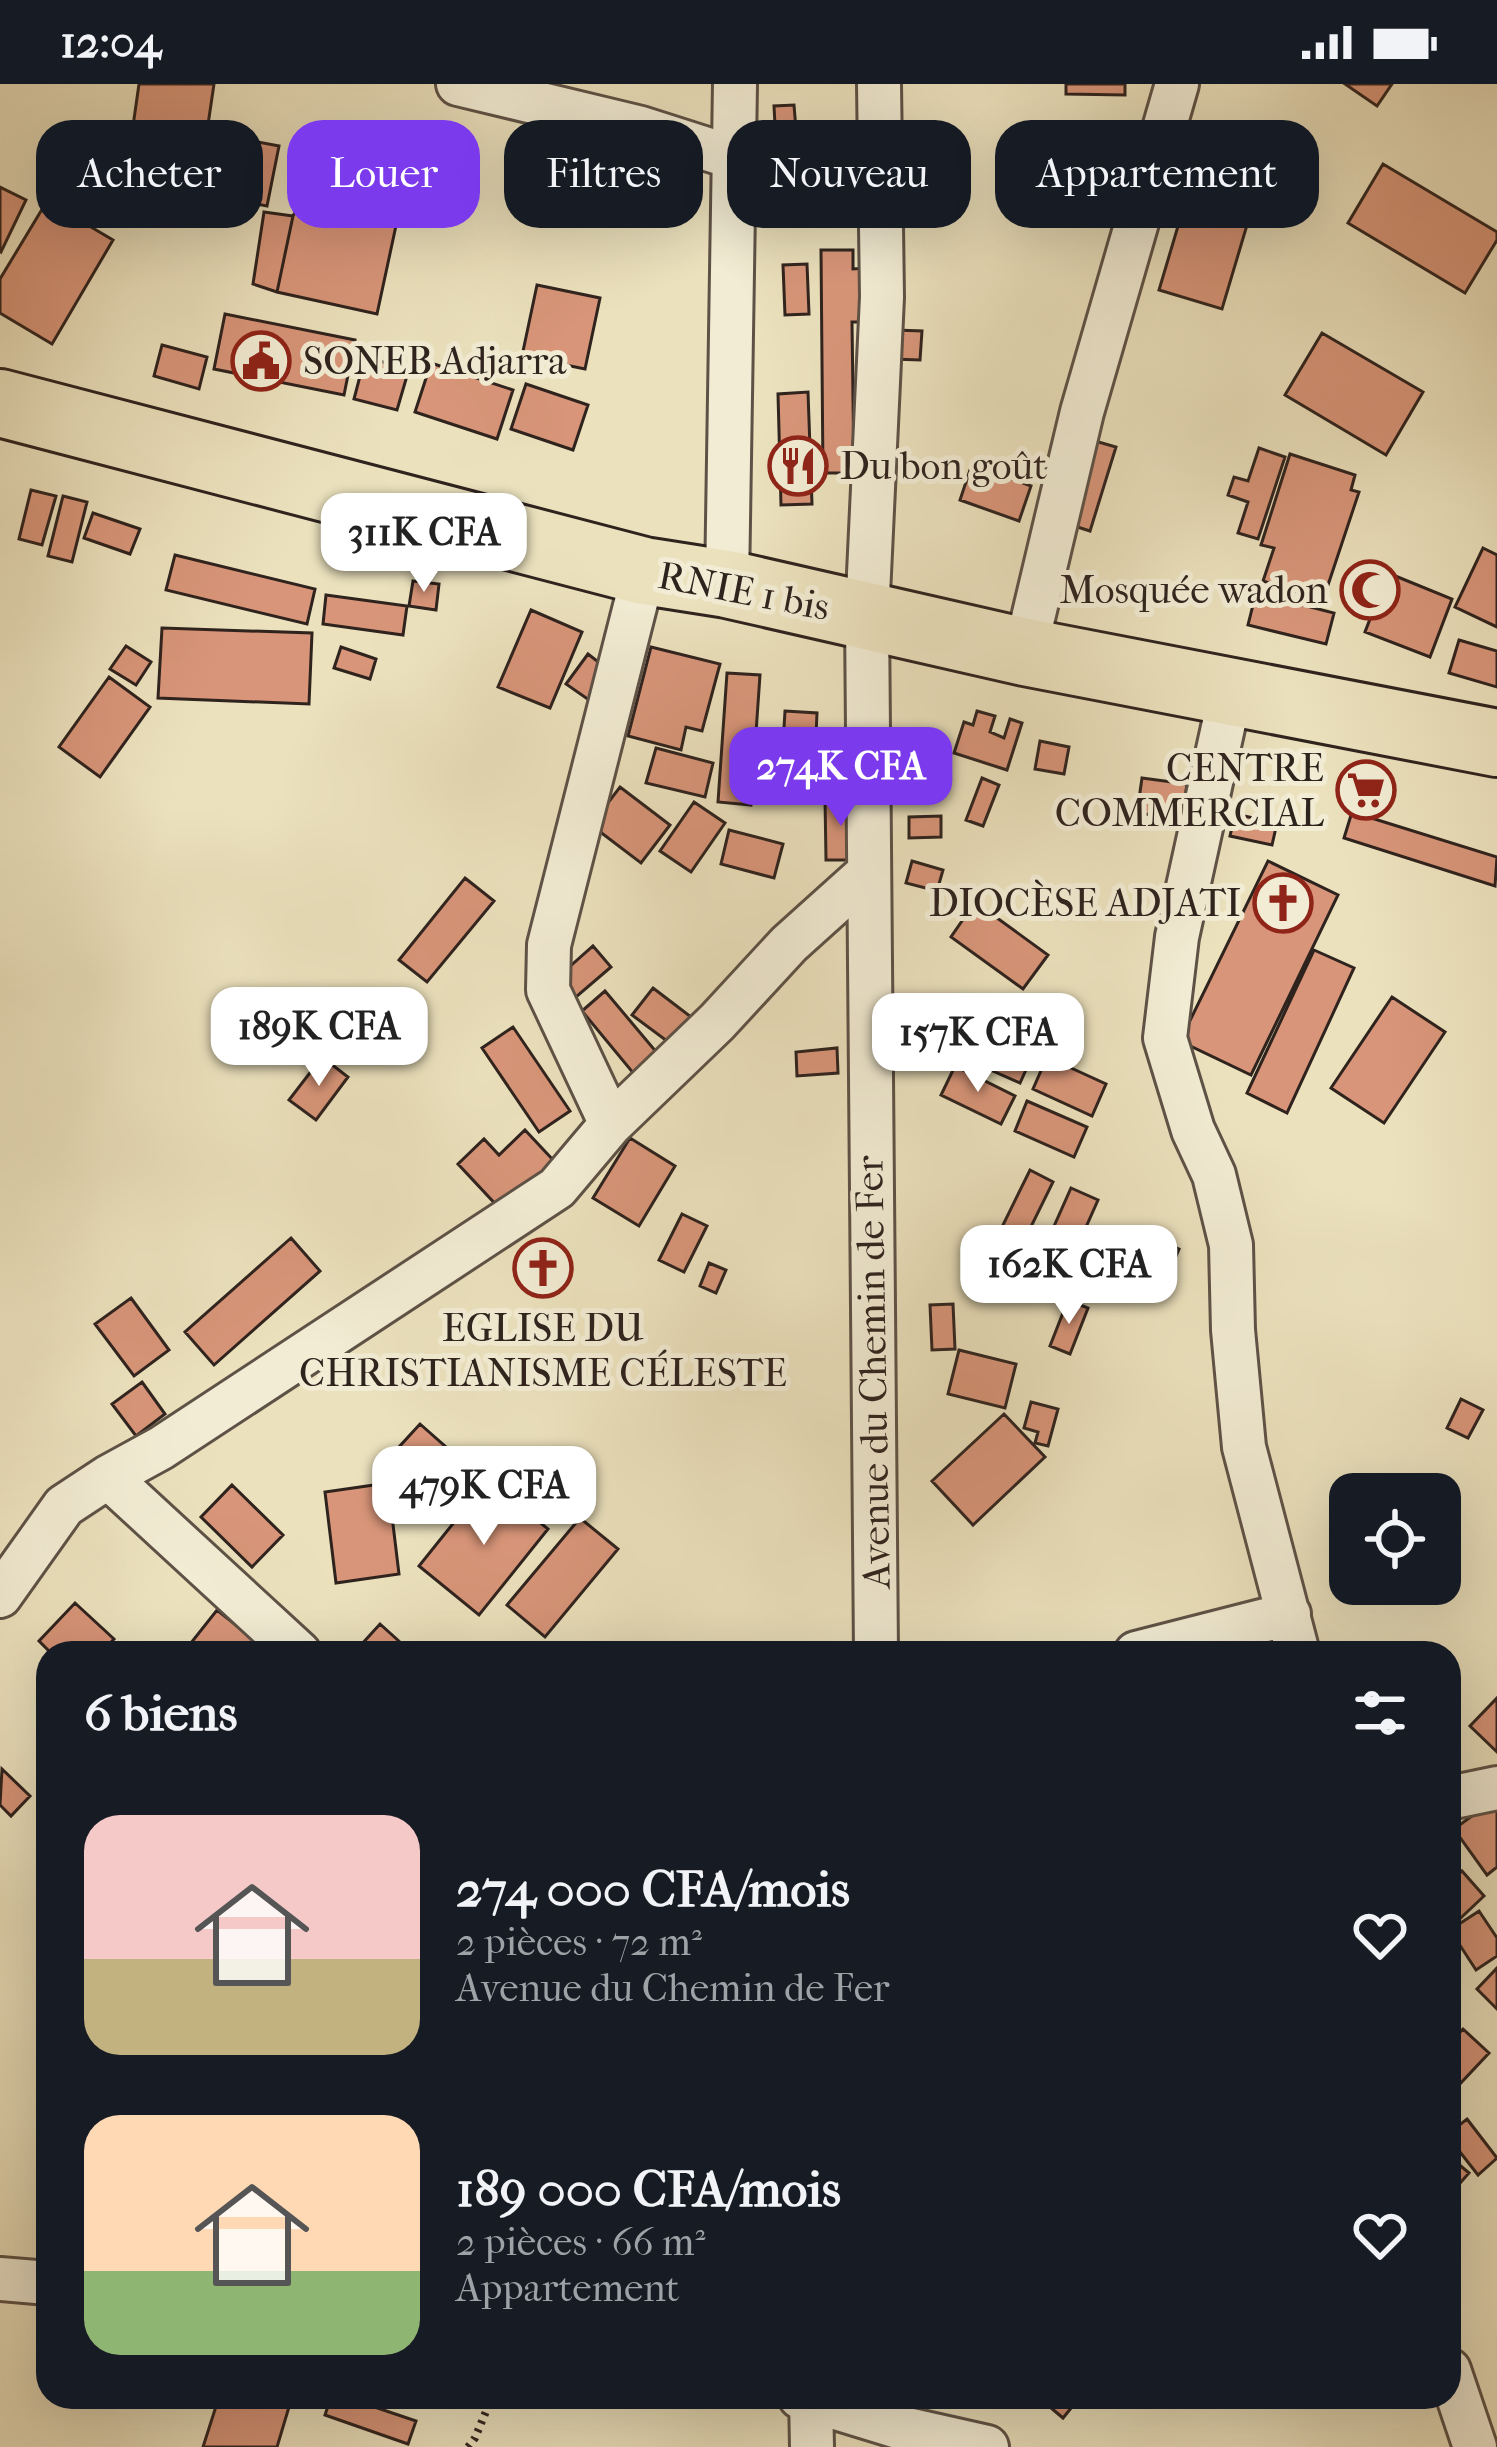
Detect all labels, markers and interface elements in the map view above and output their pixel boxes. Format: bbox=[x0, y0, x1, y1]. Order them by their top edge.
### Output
text: 12:04 bbox=[60, 16, 161, 69]
chip: Acheter bbox=[36, 120, 263, 228]
chip: Louer bbox=[287, 120, 480, 228]
chip: Filtres bbox=[504, 120, 703, 228]
chip: Nouveau bbox=[727, 120, 971, 228]
chip: Appartement bbox=[995, 120, 1319, 228]
public building icon: SONEB Adjarra bbox=[230, 330, 292, 392]
place label: SONEB Adjarra bbox=[303, 338, 567, 384]
restaurant icon: Du bon goût bbox=[767, 435, 829, 497]
place label: Du bon goût bbox=[840, 443, 1047, 489]
pin: 311K CFA bbox=[300, 493, 548, 595]
text: 311K CFA bbox=[348, 509, 500, 555]
street label: RNIE 1 bis bbox=[654, 552, 834, 630]
mosque icon: Mosquée wadon bbox=[1339, 559, 1401, 621]
place label: Mosquée wadon bbox=[1060, 567, 1328, 613]
pin: 274K CFA bbox=[717, 727, 965, 829]
text: 274K CFA bbox=[756, 743, 926, 789]
place label: CENTRE COMMERCIAL bbox=[1055, 745, 1325, 836]
supermarket icon: CENTRE COMMERCIAL bbox=[1335, 759, 1397, 821]
church icon: DIOCÈSE ADJATI bbox=[1252, 872, 1314, 934]
place label: DIOCÈSE ADJATI bbox=[929, 879, 1241, 926]
pin: 189K CFA bbox=[195, 987, 443, 1089]
pin: 157K CFA bbox=[854, 993, 1102, 1095]
text: 189K CFA bbox=[238, 1003, 400, 1049]
text: 157K CFA bbox=[899, 1009, 1057, 1055]
street label: Avenue du Chemin de Fer bbox=[846, 1154, 900, 1591]
pin: 162K CFA bbox=[945, 1225, 1193, 1327]
church icon: EGLISE DU CHRISTIANISME CÉLESTE bbox=[512, 1237, 574, 1299]
text: 162K CFA bbox=[987, 1241, 1151, 1287]
place label: EGLISE DU CHRISTIANISME CÉLESTE bbox=[299, 1305, 787, 1396]
pin: 479K CFA bbox=[360, 1446, 608, 1548]
text: 479K CFA bbox=[399, 1462, 569, 1508]
map controls bbox=[1329, 1473, 1461, 1605]
button: locate bbox=[1329, 1473, 1461, 1605]
icon: filters bbox=[1347, 1680, 1413, 1746]
text: 6 biens bbox=[84, 1683, 237, 1743]
text: 274 000 CFA/mois bbox=[456, 1859, 850, 1919]
icon: home bbox=[180, 1863, 324, 2007]
icon: heart bbox=[1347, 1902, 1413, 1968]
text: 2 pièces · 72 m² bbox=[456, 1919, 702, 1965]
text: Avenue du Chemin de Fer bbox=[456, 1965, 890, 2011]
text: 189 000 CFA/mois bbox=[456, 2159, 841, 2219]
icon: home bbox=[180, 2163, 324, 2307]
icon: heart bbox=[1347, 2202, 1413, 2268]
text: 2 pièces · 66 m² bbox=[456, 2219, 705, 2265]
text: Appartement bbox=[456, 2265, 679, 2311]

